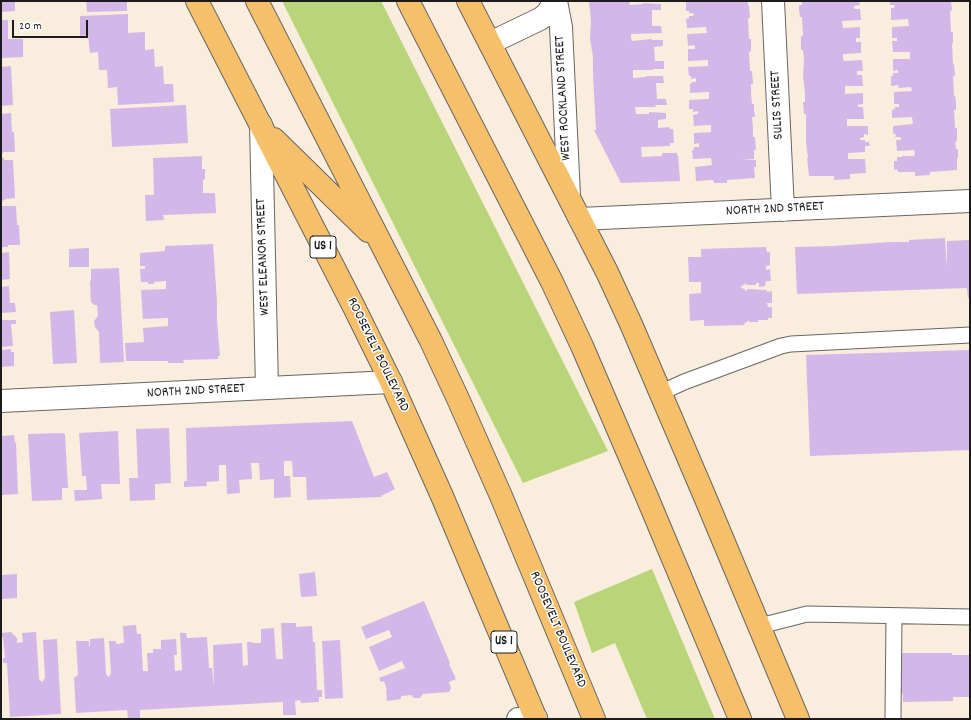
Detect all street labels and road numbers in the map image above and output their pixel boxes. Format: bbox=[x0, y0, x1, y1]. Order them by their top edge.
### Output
street label: WEST ROCKLAND STREET bbox=[552, 35, 576, 161]
street label: SULIS STREET bbox=[768, 70, 788, 140]
street label: WEST ELEANOR STREET bbox=[254, 198, 274, 316]
street label: NORTH 2ND STREET bbox=[726, 199, 824, 221]
road number: US 1 bbox=[310, 236, 336, 258]
street label: ROOSEVELT BOULEVARD bbox=[342, 295, 412, 415]
street label: NORTH 2ND STREET bbox=[147, 381, 245, 403]
street label: ROOSEVELT BOULEVARD bbox=[525, 569, 589, 691]
road number: US 1 bbox=[491, 631, 517, 653]

